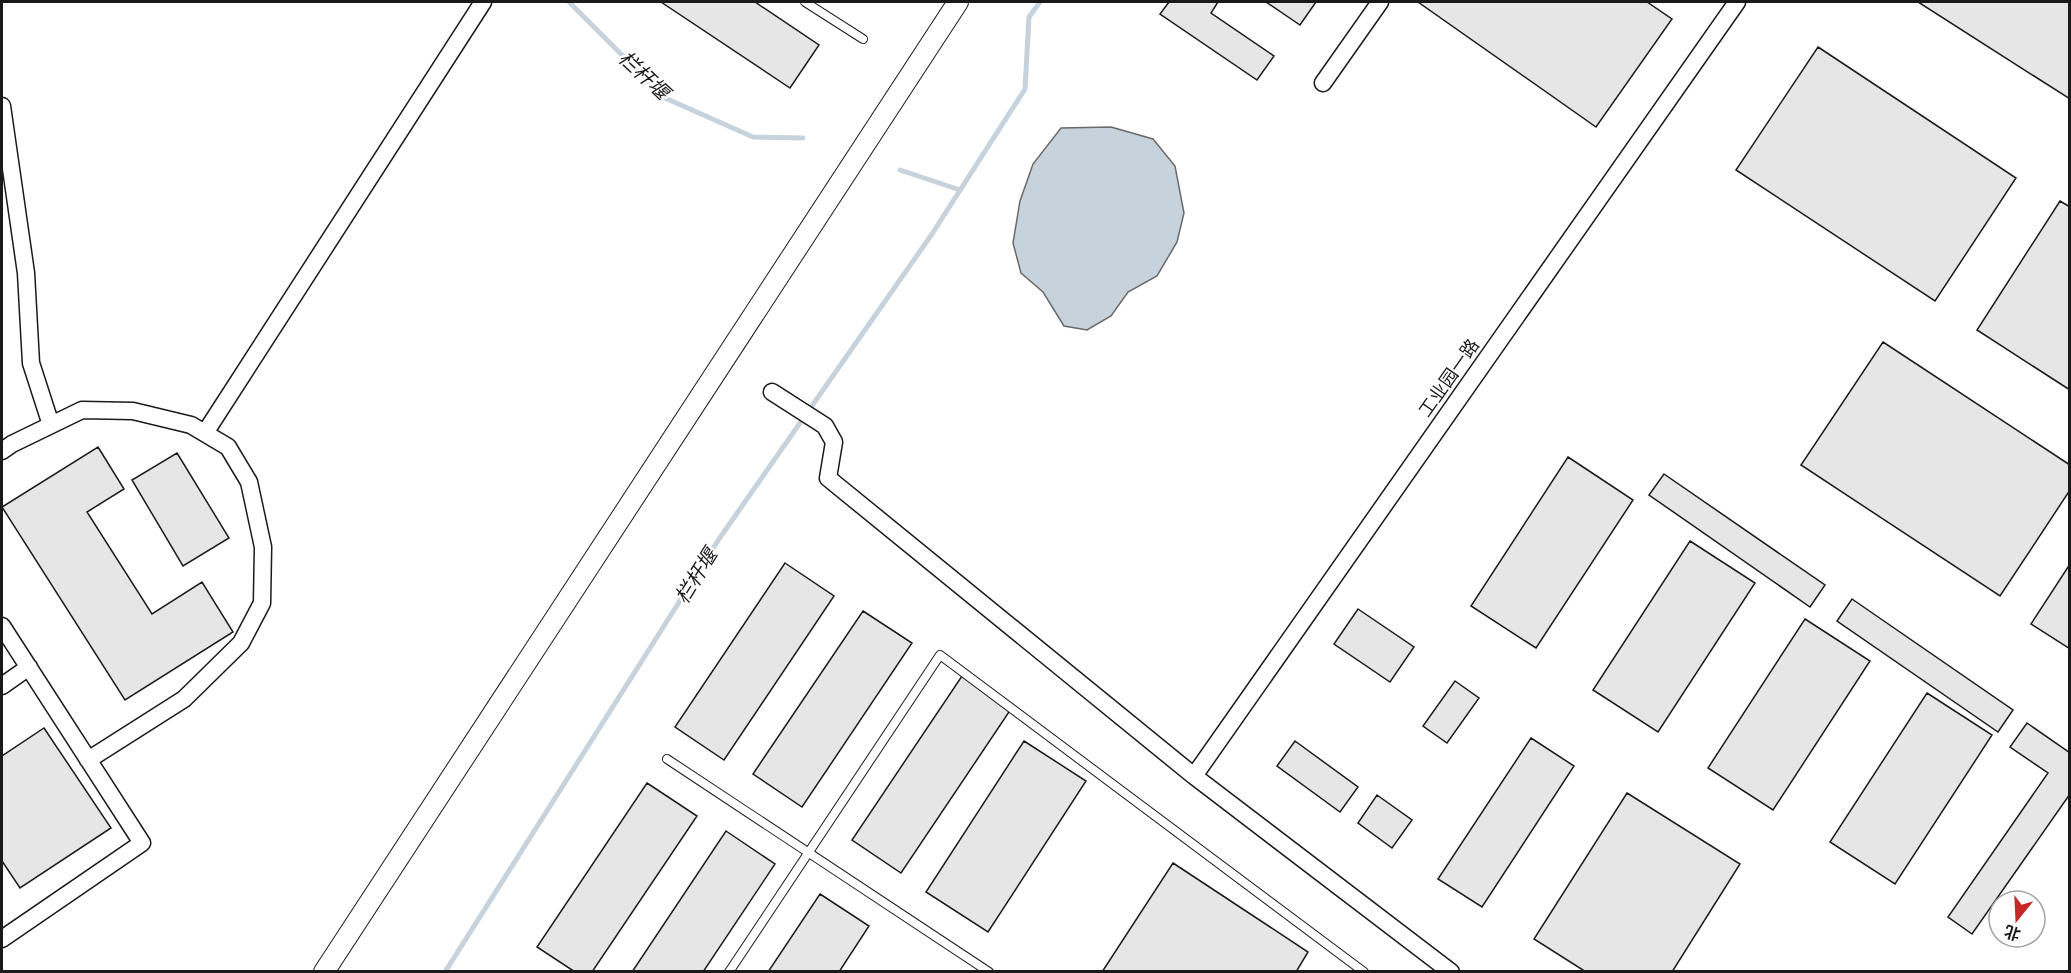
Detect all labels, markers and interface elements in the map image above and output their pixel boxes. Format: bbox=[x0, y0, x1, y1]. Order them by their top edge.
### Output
water label: 栏杆堰 bbox=[613, 45, 677, 107]
street label: 工业园一路 bbox=[1413, 334, 1485, 422]
water label: 栏杆堰 bbox=[669, 541, 725, 608]
north arrow bbox=[1987, 889, 2047, 949]
text: 北 bbox=[2002, 920, 2023, 945]

